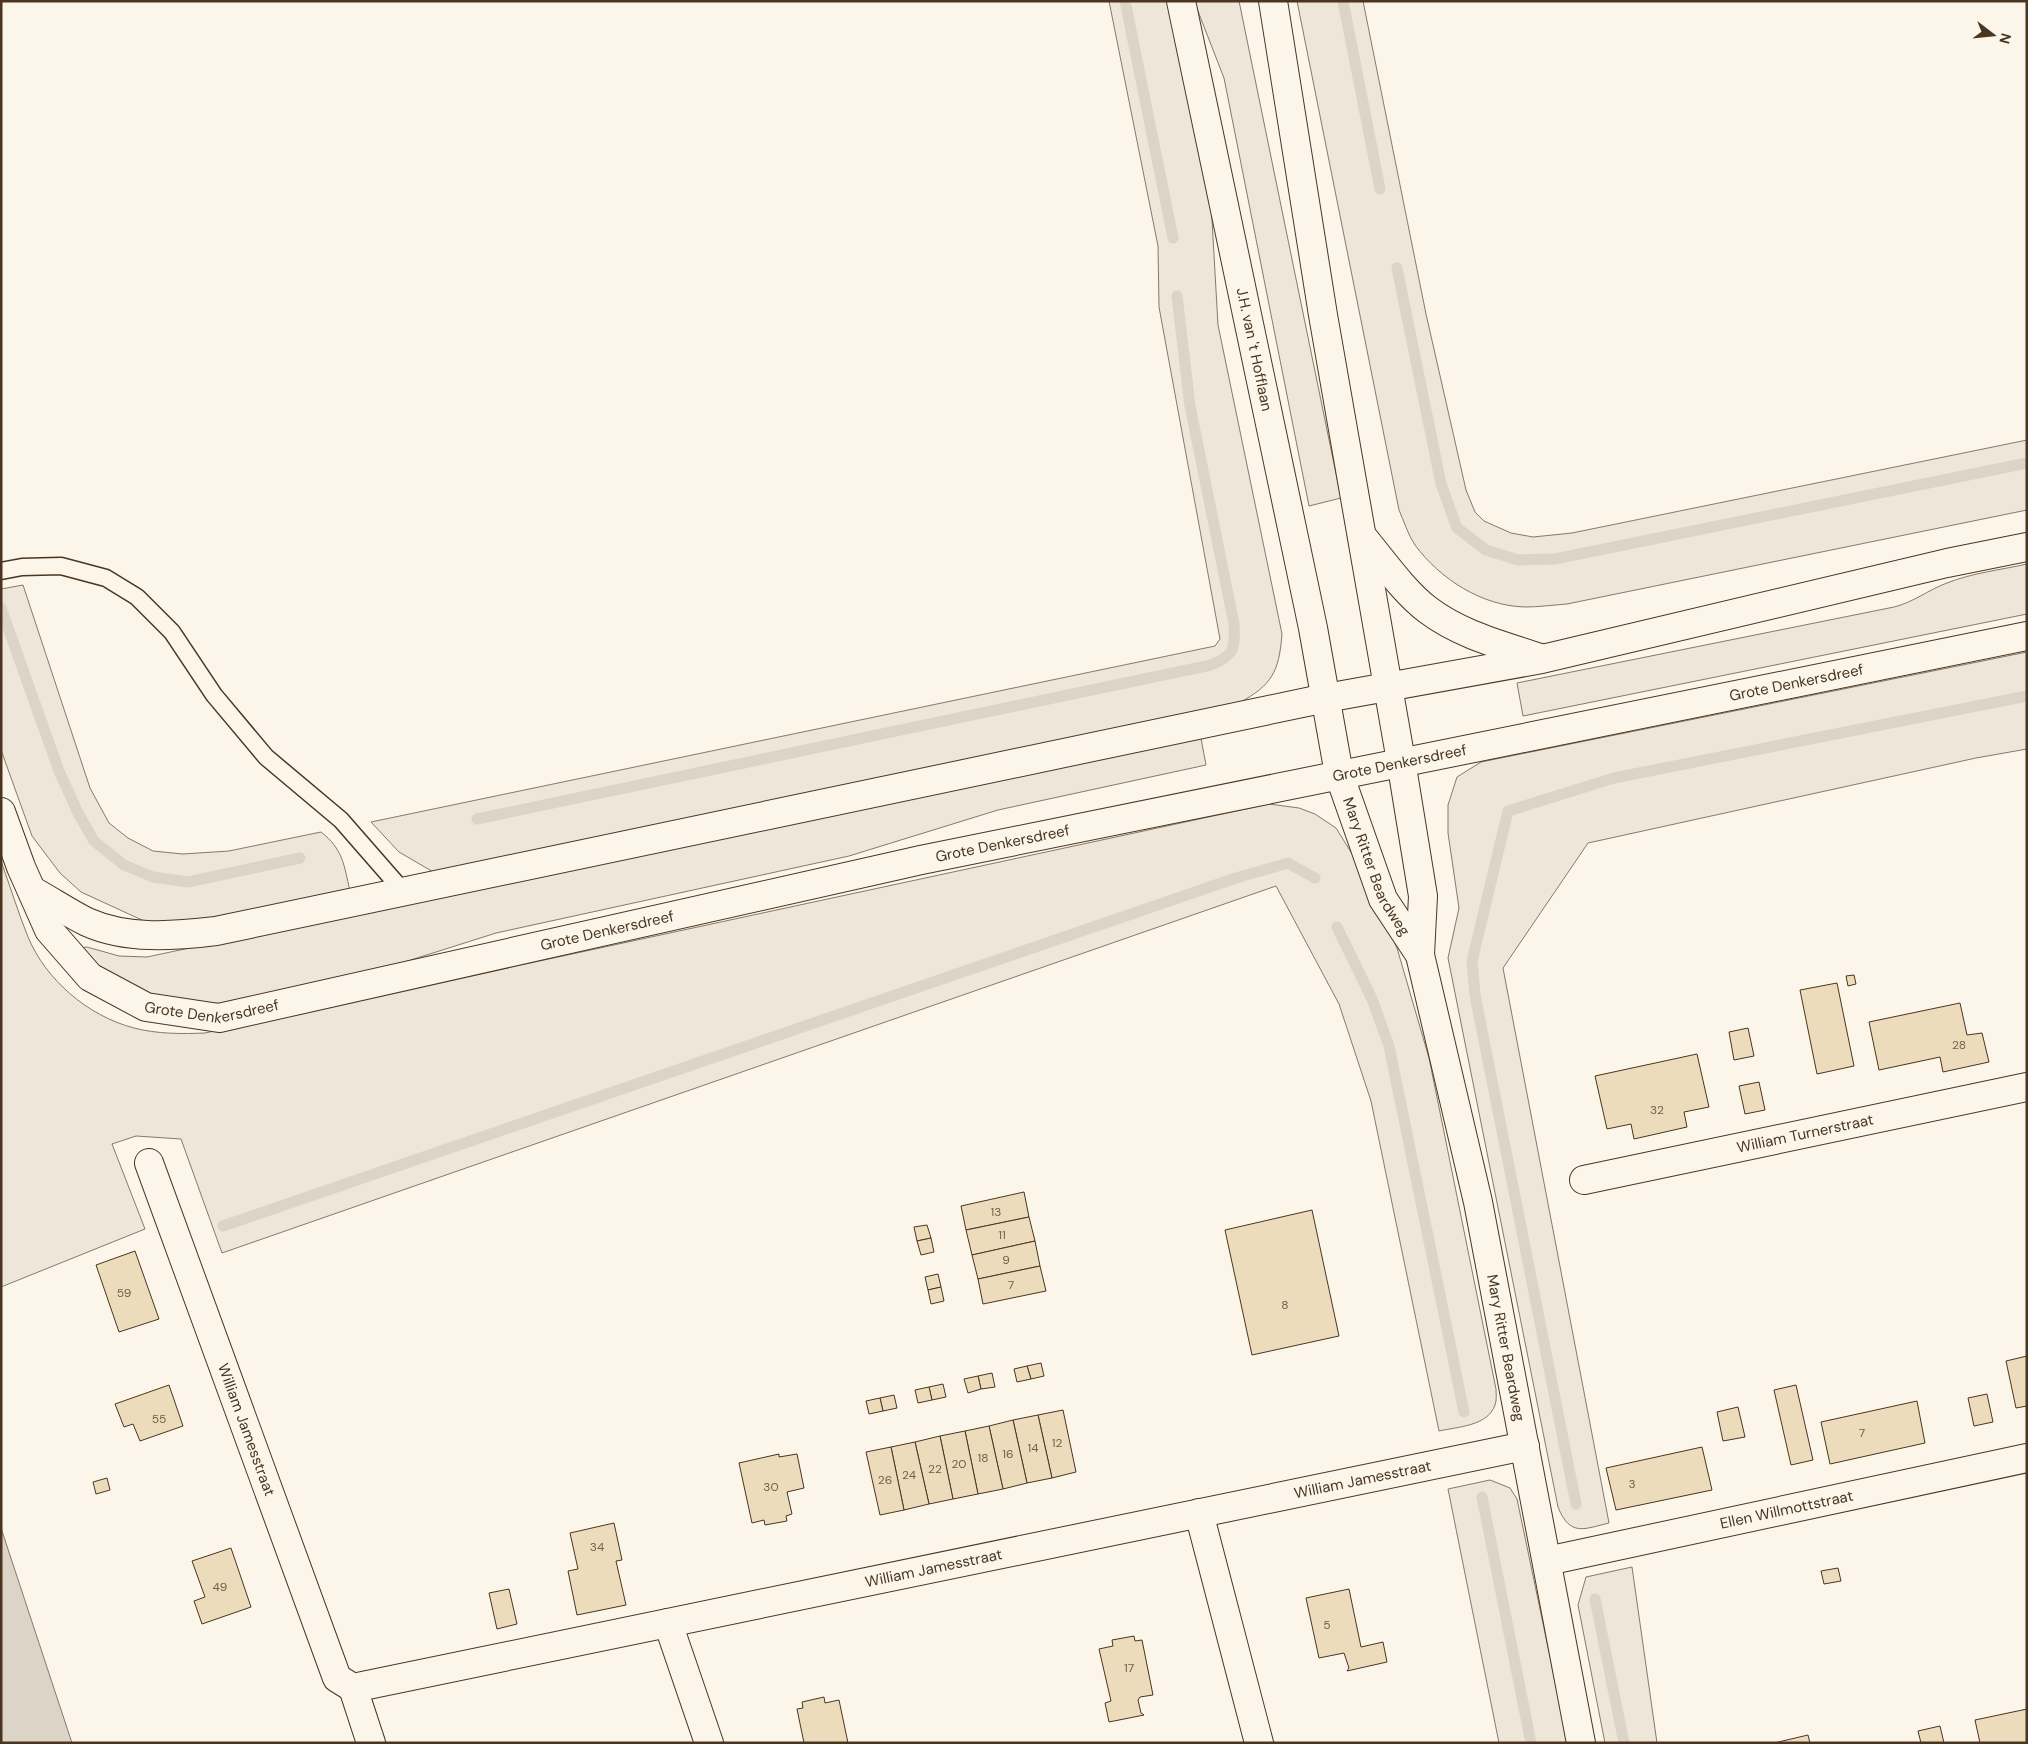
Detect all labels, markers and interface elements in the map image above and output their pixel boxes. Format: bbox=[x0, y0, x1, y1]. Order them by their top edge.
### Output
north arrow bbox=[1968, 10, 2018, 60]
text: N bbox=[1995, 31, 2016, 46]
street label: J.H. van 't Hofflaan bbox=[1232, 286, 1277, 413]
street label: Grote Denkersdreef bbox=[1728, 659, 1865, 706]
street label: Grote Denkersdreef bbox=[1331, 740, 1468, 786]
street label: Mary Ritter Beardweg bbox=[1338, 795, 1415, 940]
street label: Grote Denkersdreef bbox=[934, 820, 1071, 867]
street label: Grote Denkersdreef bbox=[538, 906, 676, 955]
street label: Grote Denkersdreef bbox=[143, 995, 281, 1028]
house number: 28 bbox=[1952, 1037, 1966, 1053]
house number: 32 bbox=[1650, 1102, 1664, 1118]
street label: William Turnerstraat bbox=[1735, 1109, 1875, 1158]
house number: 13 bbox=[991, 1204, 1001, 1220]
house number: 11 bbox=[998, 1227, 1006, 1243]
house number: 9 bbox=[1002, 1252, 1010, 1268]
street label: Mary Ritter Beardweg bbox=[1482, 1273, 1530, 1423]
house number: 7 bbox=[1008, 1277, 1014, 1293]
house number: 59 bbox=[117, 1285, 131, 1301]
house number: 8 bbox=[1281, 1297, 1289, 1313]
street label: William Jamesstraat bbox=[213, 1361, 280, 1499]
house number: 55 bbox=[152, 1411, 166, 1427]
house number: 7 bbox=[1859, 1425, 1865, 1441]
house number: 12 bbox=[1052, 1435, 1062, 1451]
house number: 14 bbox=[1027, 1440, 1039, 1456]
house number: 16 bbox=[1002, 1446, 1014, 1462]
house number: 18 bbox=[977, 1450, 989, 1466]
house number: 20 bbox=[951, 1456, 967, 1472]
street label: William Jamesstraat bbox=[1292, 1456, 1433, 1503]
house number: 22 bbox=[928, 1461, 942, 1477]
house number: 24 bbox=[902, 1467, 916, 1483]
house number: 26 bbox=[878, 1472, 892, 1488]
house number: 3 bbox=[1628, 1476, 1636, 1492]
house number: 30 bbox=[763, 1479, 779, 1495]
street label: Ellen Willmottstraat bbox=[1718, 1486, 1855, 1534]
house number: 34 bbox=[590, 1539, 604, 1555]
street label: William Jamesstraat bbox=[863, 1544, 1004, 1592]
house number: 49 bbox=[213, 1579, 227, 1595]
house number: 5 bbox=[1323, 1617, 1331, 1633]
house number: 17 bbox=[1124, 1660, 1134, 1676]

